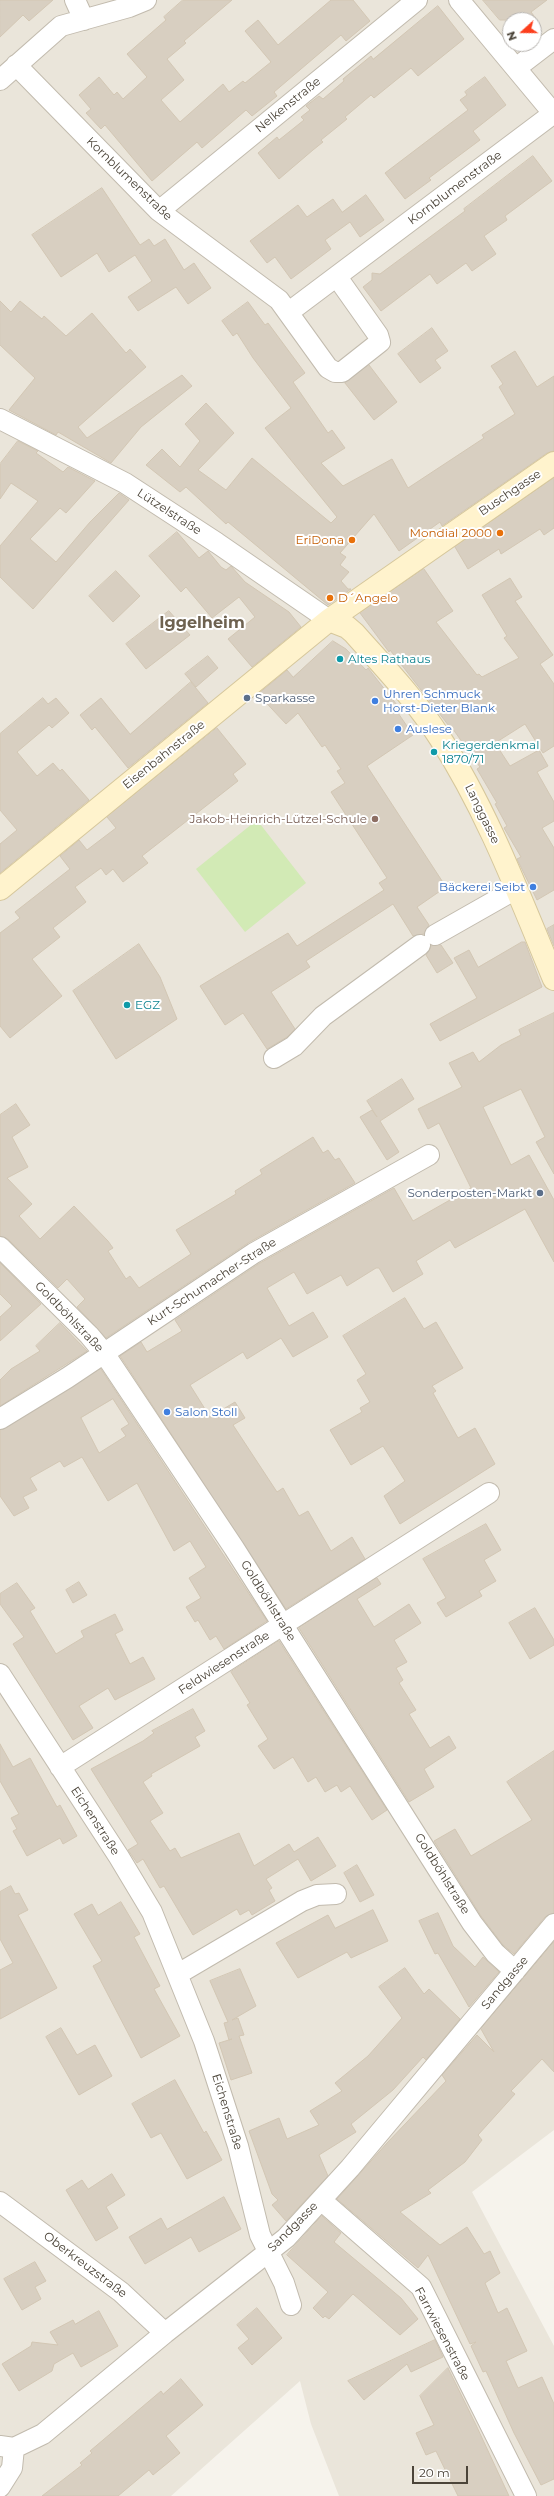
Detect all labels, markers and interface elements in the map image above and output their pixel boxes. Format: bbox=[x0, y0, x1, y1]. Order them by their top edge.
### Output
north arrow bbox=[502, 12, 542, 52]
text: N bbox=[504, 29, 520, 43]
street label: Nelkenstraße bbox=[252, 74, 324, 136]
street label: Kornblumenstraße bbox=[83, 134, 175, 224]
street label: Kornblumenstraße bbox=[405, 148, 505, 228]
street label: Buschgasse bbox=[476, 467, 544, 519]
street label: Lützelstraße bbox=[134, 486, 204, 538]
place label: Mondial 2000 bbox=[409, 526, 492, 540]
marker: Mondial 2000 bbox=[495, 528, 505, 538]
place label: EriDona bbox=[295, 533, 344, 547]
marker: EriDona bbox=[347, 535, 357, 545]
place label: D´Angelo bbox=[338, 591, 398, 605]
marker: D´Angelo bbox=[325, 593, 335, 603]
district label: Iggelheim bbox=[159, 613, 245, 633]
place label: Altes Rathaus bbox=[348, 652, 430, 666]
marker: Altes Rathaus bbox=[335, 654, 345, 664]
place label: Uhren Schmuck Horst-Dieter Blank bbox=[383, 687, 495, 715]
place label: Sparkasse bbox=[255, 691, 315, 705]
marker: Sparkasse bbox=[242, 693, 252, 703]
marker: Uhren Schmuck Horst-Dieter Blank bbox=[370, 696, 380, 706]
street label: Eisenbahnstraße bbox=[120, 718, 208, 792]
place label: Auslese bbox=[406, 722, 452, 736]
marker: Auslese bbox=[393, 724, 403, 734]
place label: Kriegerdenkmal 1870/71 bbox=[442, 738, 539, 766]
marker: Kriegerdenkmal 1870/71 bbox=[429, 747, 439, 757]
street label: Langgasse bbox=[461, 782, 503, 846]
place label: Jakob-Heinrich-Lützel-Schule bbox=[189, 812, 367, 826]
marker: Jakob-Heinrich-Lützel-Schule bbox=[370, 814, 380, 824]
place label: Bäckerei Seibt bbox=[439, 880, 525, 894]
marker: Bäckerei Seibt bbox=[528, 882, 538, 892]
place label: EGZ bbox=[135, 998, 160, 1012]
marker: EGZ bbox=[122, 1000, 132, 1010]
place label: Sonderposten-Markt bbox=[407, 1186, 532, 1200]
marker: Sonderposten-Markt bbox=[535, 1188, 545, 1198]
street label: Kurt-Schumacher-Straße bbox=[145, 1235, 279, 1329]
street label: Goldböhlstraße bbox=[32, 1279, 106, 1355]
place label: Salon Stoll bbox=[175, 1405, 237, 1419]
marker: Salon Stoll bbox=[162, 1407, 172, 1417]
street label: Goldböhlstraße bbox=[237, 1558, 299, 1644]
street label: Feldwiesenstraße bbox=[176, 1628, 272, 1698]
street label: Eichenstraße bbox=[68, 1784, 122, 1858]
street label: Goldböhlstraße bbox=[411, 1831, 473, 1917]
street label: Sandgasse bbox=[479, 1953, 531, 2013]
street label: Eichenstraße bbox=[209, 2072, 245, 2152]
street label: Sandgasse bbox=[265, 2199, 321, 2255]
street label: Oberkreuzstraße bbox=[40, 2229, 130, 2301]
street label: Farrwiesenstraße bbox=[411, 2285, 473, 2383]
scale bar bbox=[414, 2458, 470, 2484]
text: 20 m bbox=[419, 2465, 450, 2480]

